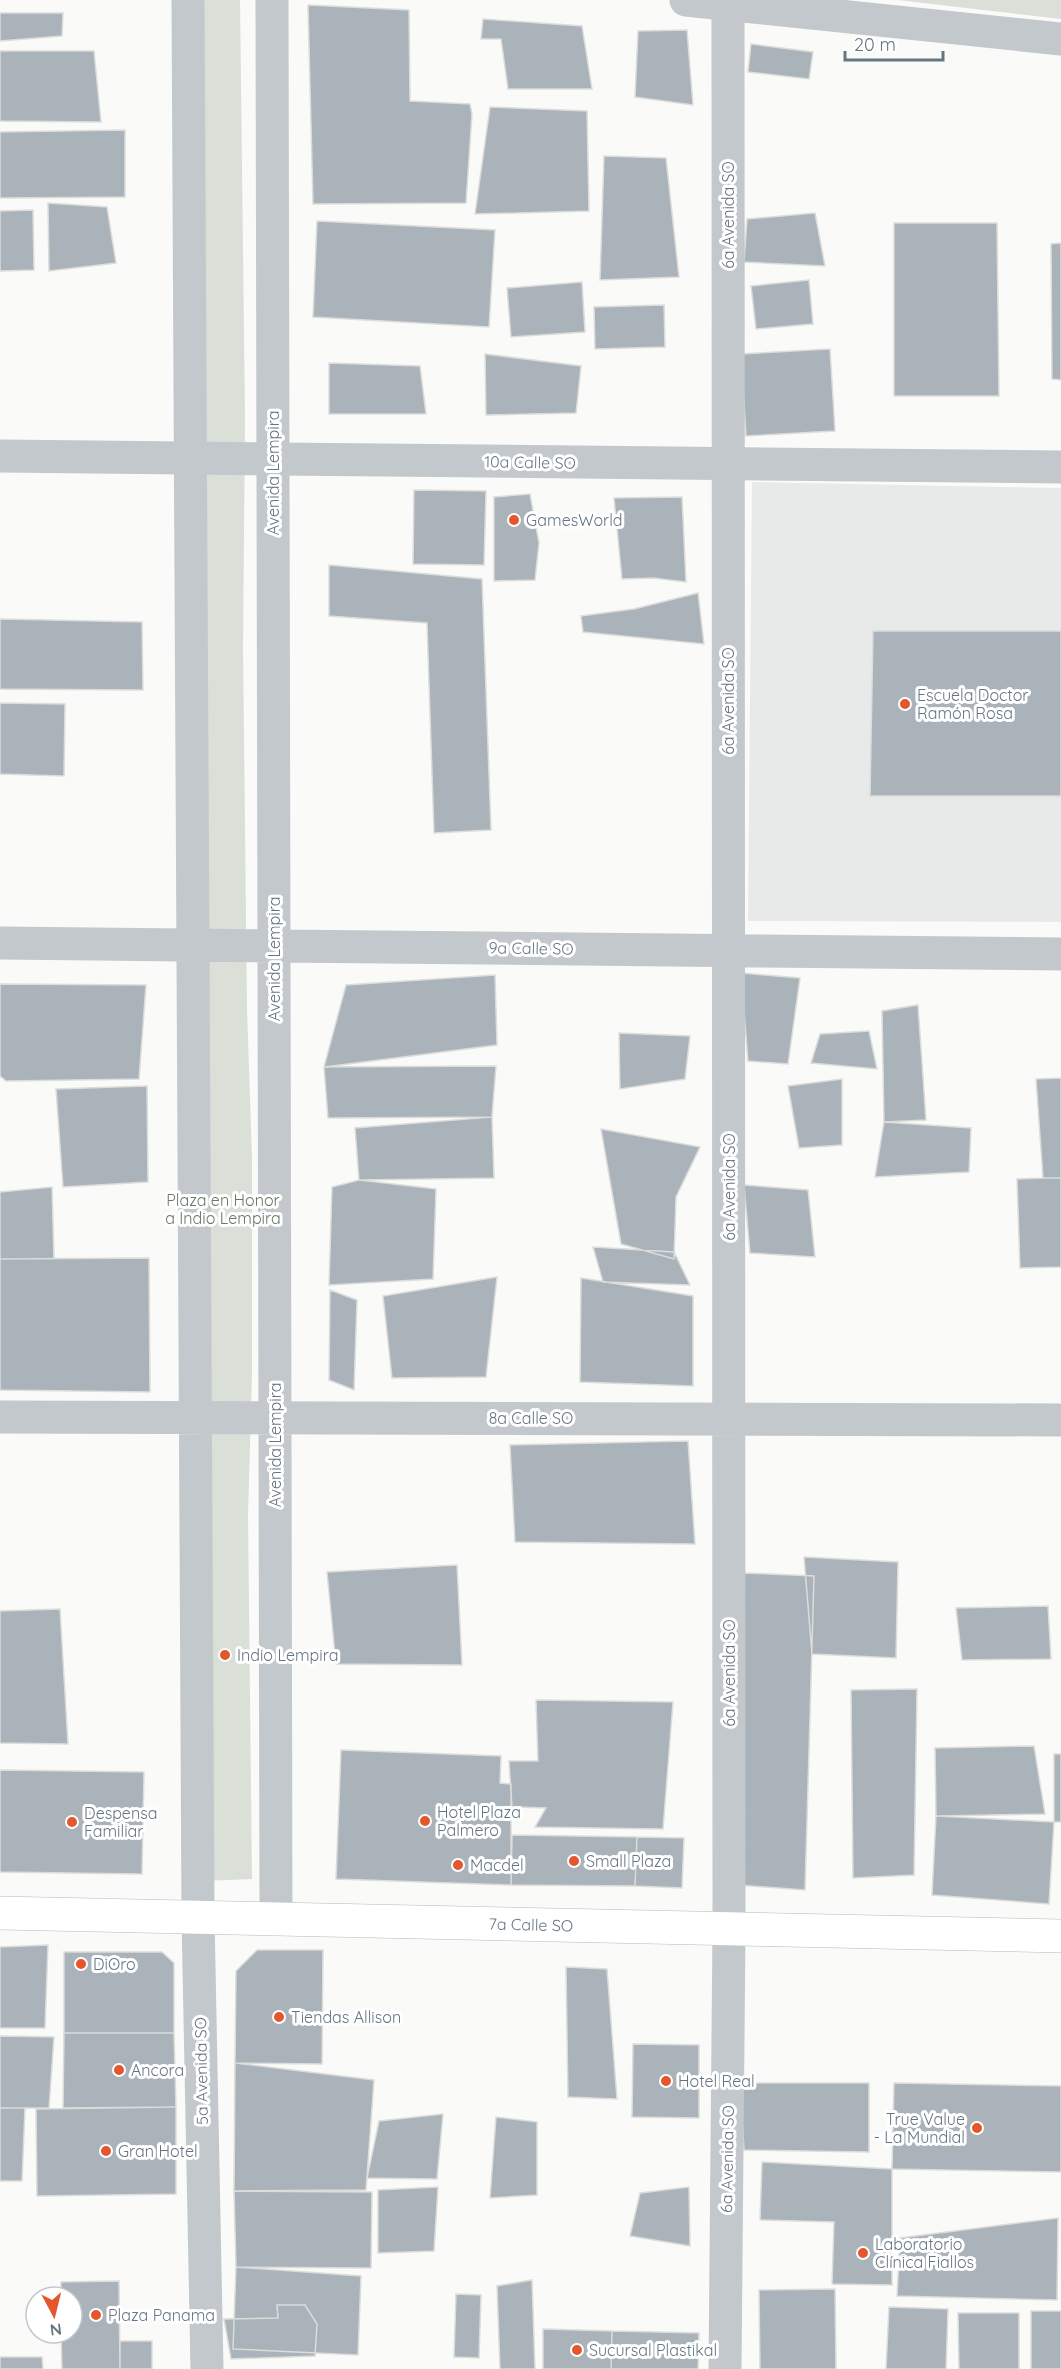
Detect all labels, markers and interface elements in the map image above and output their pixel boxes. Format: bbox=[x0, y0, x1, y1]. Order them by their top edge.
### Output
scale bar bbox=[845, 24, 942, 62]
text: 20 m bbox=[854, 33, 896, 56]
street label: 6a Avenida SO bbox=[718, 161, 738, 269]
street label: Avenida Lempira bbox=[263, 411, 283, 535]
street label: 10a Calle SO bbox=[484, 451, 576, 473]
place label: GamesWorld bbox=[526, 510, 622, 530]
marker: GamesWorld bbox=[507, 513, 521, 527]
street label: 6a Avenida SO bbox=[718, 647, 738, 755]
place label: Escuela Doctor Ramón Rosa bbox=[917, 685, 1029, 723]
marker: Escuela Doctor Ramón Rosa bbox=[898, 697, 912, 711]
street label: Avenida Lempira bbox=[264, 897, 284, 1021]
street label: 9a Calle SO bbox=[488, 937, 574, 959]
street label: 6a Avenida SO bbox=[719, 1133, 739, 1241]
park label: Plaza en Honor a Indio Lempira bbox=[165, 1190, 281, 1228]
street label: Avenida Lempira bbox=[265, 1383, 285, 1507]
street label: 8a Calle SO bbox=[489, 1408, 573, 1428]
street label: 6a Avenida SO bbox=[719, 1619, 739, 1727]
place label: Indio Lempira bbox=[237, 1645, 338, 1665]
marker: Indio Lempira bbox=[218, 1648, 232, 1662]
place label: Hotel Plaza Palmero bbox=[437, 1802, 521, 1840]
place label: Despensa Familiar bbox=[84, 1803, 158, 1841]
marker: Hotel Plaza Palmero bbox=[418, 1814, 432, 1828]
marker: Despensa Familiar bbox=[65, 1815, 79, 1829]
place label: Small Plaza bbox=[586, 1851, 671, 1871]
marker: Small Plaza bbox=[567, 1854, 581, 1868]
place label: Macdel bbox=[470, 1855, 524, 1875]
marker: Macdel bbox=[451, 1858, 465, 1872]
street label: 7a Calle SO bbox=[488, 1914, 573, 1935]
place label: DiOro bbox=[93, 1954, 136, 1974]
marker: DiOro bbox=[74, 1957, 88, 1971]
place label: Tiendas Allison bbox=[291, 2007, 401, 2027]
marker: Tiendas Allison bbox=[272, 2010, 286, 2024]
street label: 5a Avenida SO bbox=[190, 2017, 212, 2125]
place label: Ancora bbox=[131, 2060, 184, 2080]
marker: Ancora bbox=[112, 2063, 126, 2077]
place label: Hotel Real bbox=[678, 2071, 755, 2091]
marker: Hotel Real bbox=[659, 2074, 673, 2088]
street label: 6a Avenida SO bbox=[716, 2105, 738, 2213]
place label: True Value - La Mundial bbox=[874, 2109, 965, 2147]
marker: True Value - La Mundial bbox=[970, 2121, 984, 2135]
place label: Gran Hotel bbox=[118, 2141, 198, 2161]
marker: Gran Hotel bbox=[99, 2144, 113, 2158]
place label: Laboratorio Clínica Fiallos bbox=[875, 2234, 974, 2272]
marker: Laboratorio Clínica Fiallos bbox=[856, 2246, 870, 2260]
north arrow bbox=[24, 2285, 84, 2345]
place label: Plaza Panama bbox=[108, 2305, 215, 2325]
marker: Plaza Panama bbox=[89, 2308, 103, 2322]
text: N bbox=[49, 2319, 63, 2341]
place label: Sucursal Plastikal bbox=[589, 2340, 717, 2360]
marker: Sucursal Plastikal bbox=[570, 2343, 584, 2357]

